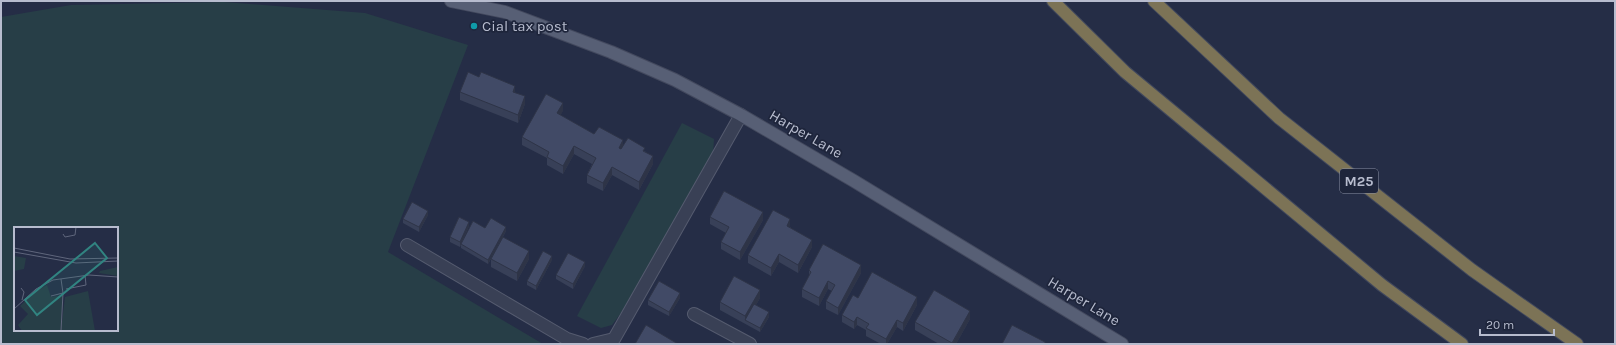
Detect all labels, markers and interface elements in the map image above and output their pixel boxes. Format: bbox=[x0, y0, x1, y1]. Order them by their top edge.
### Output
place label: Cial tax post bbox=[482, 17, 568, 35]
marker: Cial tax post bbox=[469, 21, 479, 31]
street label: Harper Lane bbox=[766, 106, 846, 162]
road number: M25 bbox=[1340, 169, 1378, 193]
inset map bbox=[14, 227, 118, 331]
street label: Harper Lane bbox=[1045, 272, 1123, 330]
scale bar bbox=[1480, 311, 1554, 337]
text: 20 m bbox=[1486, 318, 1514, 332]

